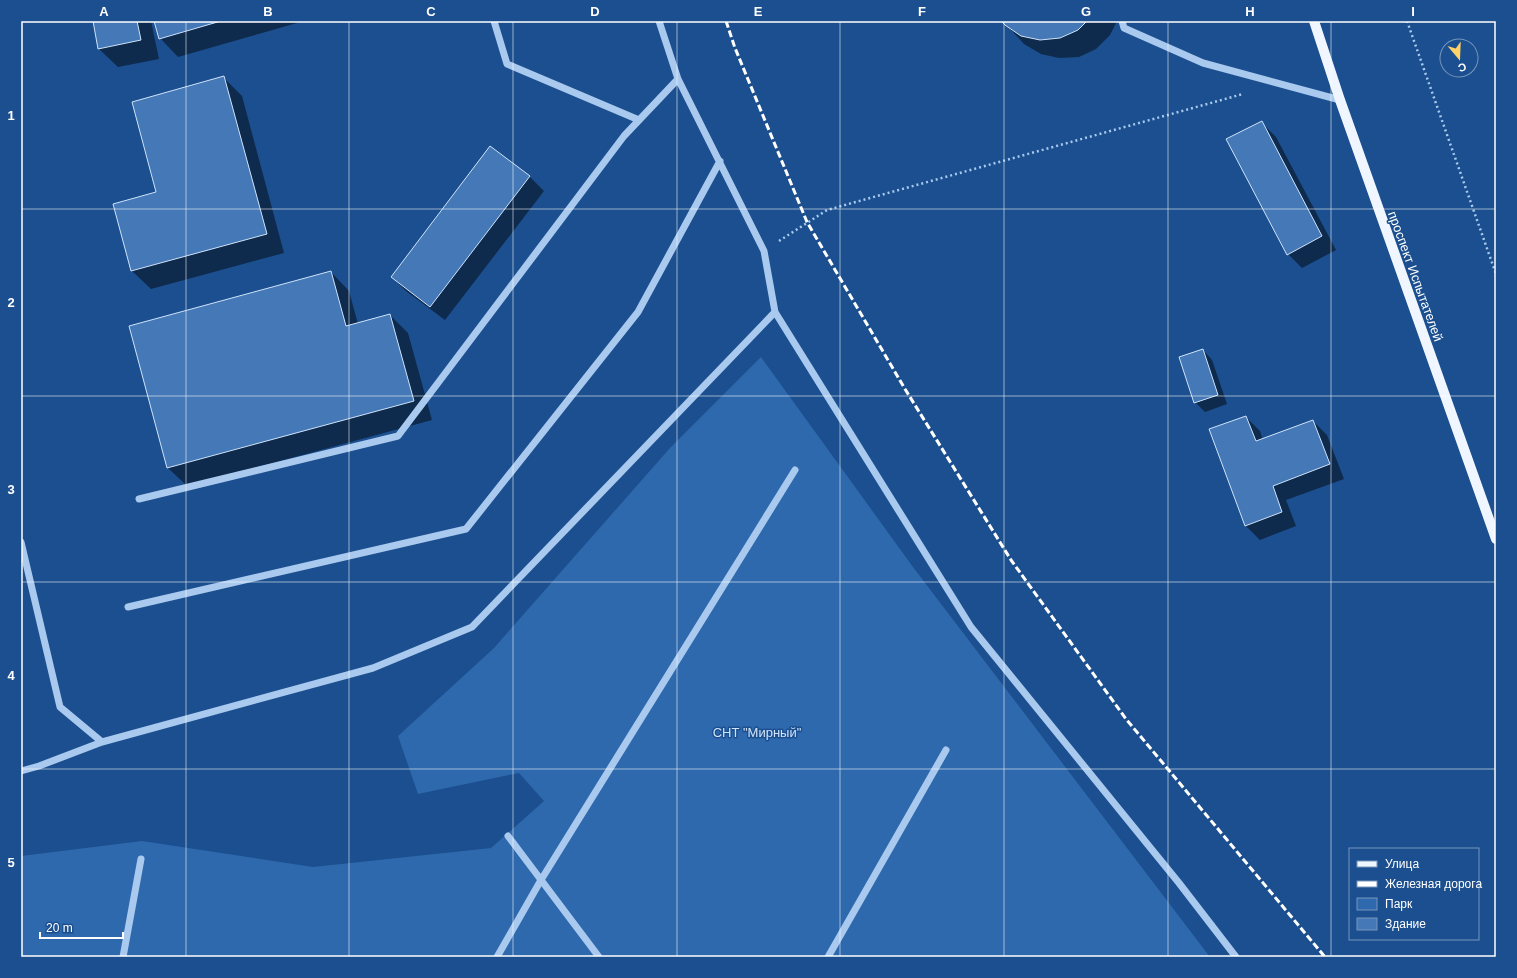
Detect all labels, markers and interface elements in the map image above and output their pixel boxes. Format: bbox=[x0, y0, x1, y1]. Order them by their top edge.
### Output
text: A bbox=[99, 4, 109, 19]
text: B bbox=[263, 4, 273, 19]
text: C bbox=[426, 4, 436, 19]
text: D bbox=[590, 4, 600, 19]
text: E bbox=[754, 4, 763, 19]
text: F bbox=[918, 4, 926, 19]
text: G bbox=[1081, 4, 1091, 19]
text: H bbox=[1245, 4, 1255, 19]
text: I bbox=[1411, 4, 1415, 19]
north arrow bbox=[1439, 38, 1479, 78]
text: С bbox=[1456, 60, 1468, 74]
text: 1 bbox=[7, 108, 15, 123]
street label: проспект Испытателей bbox=[1385, 209, 1446, 343]
text: 2 bbox=[7, 295, 15, 310]
text: 3 bbox=[7, 482, 15, 497]
text: 4 bbox=[7, 668, 15, 683]
park label: СНТ "Мирный" bbox=[713, 725, 802, 740]
legend bbox=[1349, 848, 1479, 940]
text: 5 bbox=[7, 855, 15, 870]
text: Улица bbox=[1385, 857, 1419, 871]
text: Железная дорога bbox=[1385, 877, 1482, 891]
text: Парк bbox=[1385, 897, 1413, 911]
scale bar bbox=[40, 914, 123, 940]
text: Здание bbox=[1385, 917, 1426, 931]
text: 20 m bbox=[46, 921, 73, 935]

